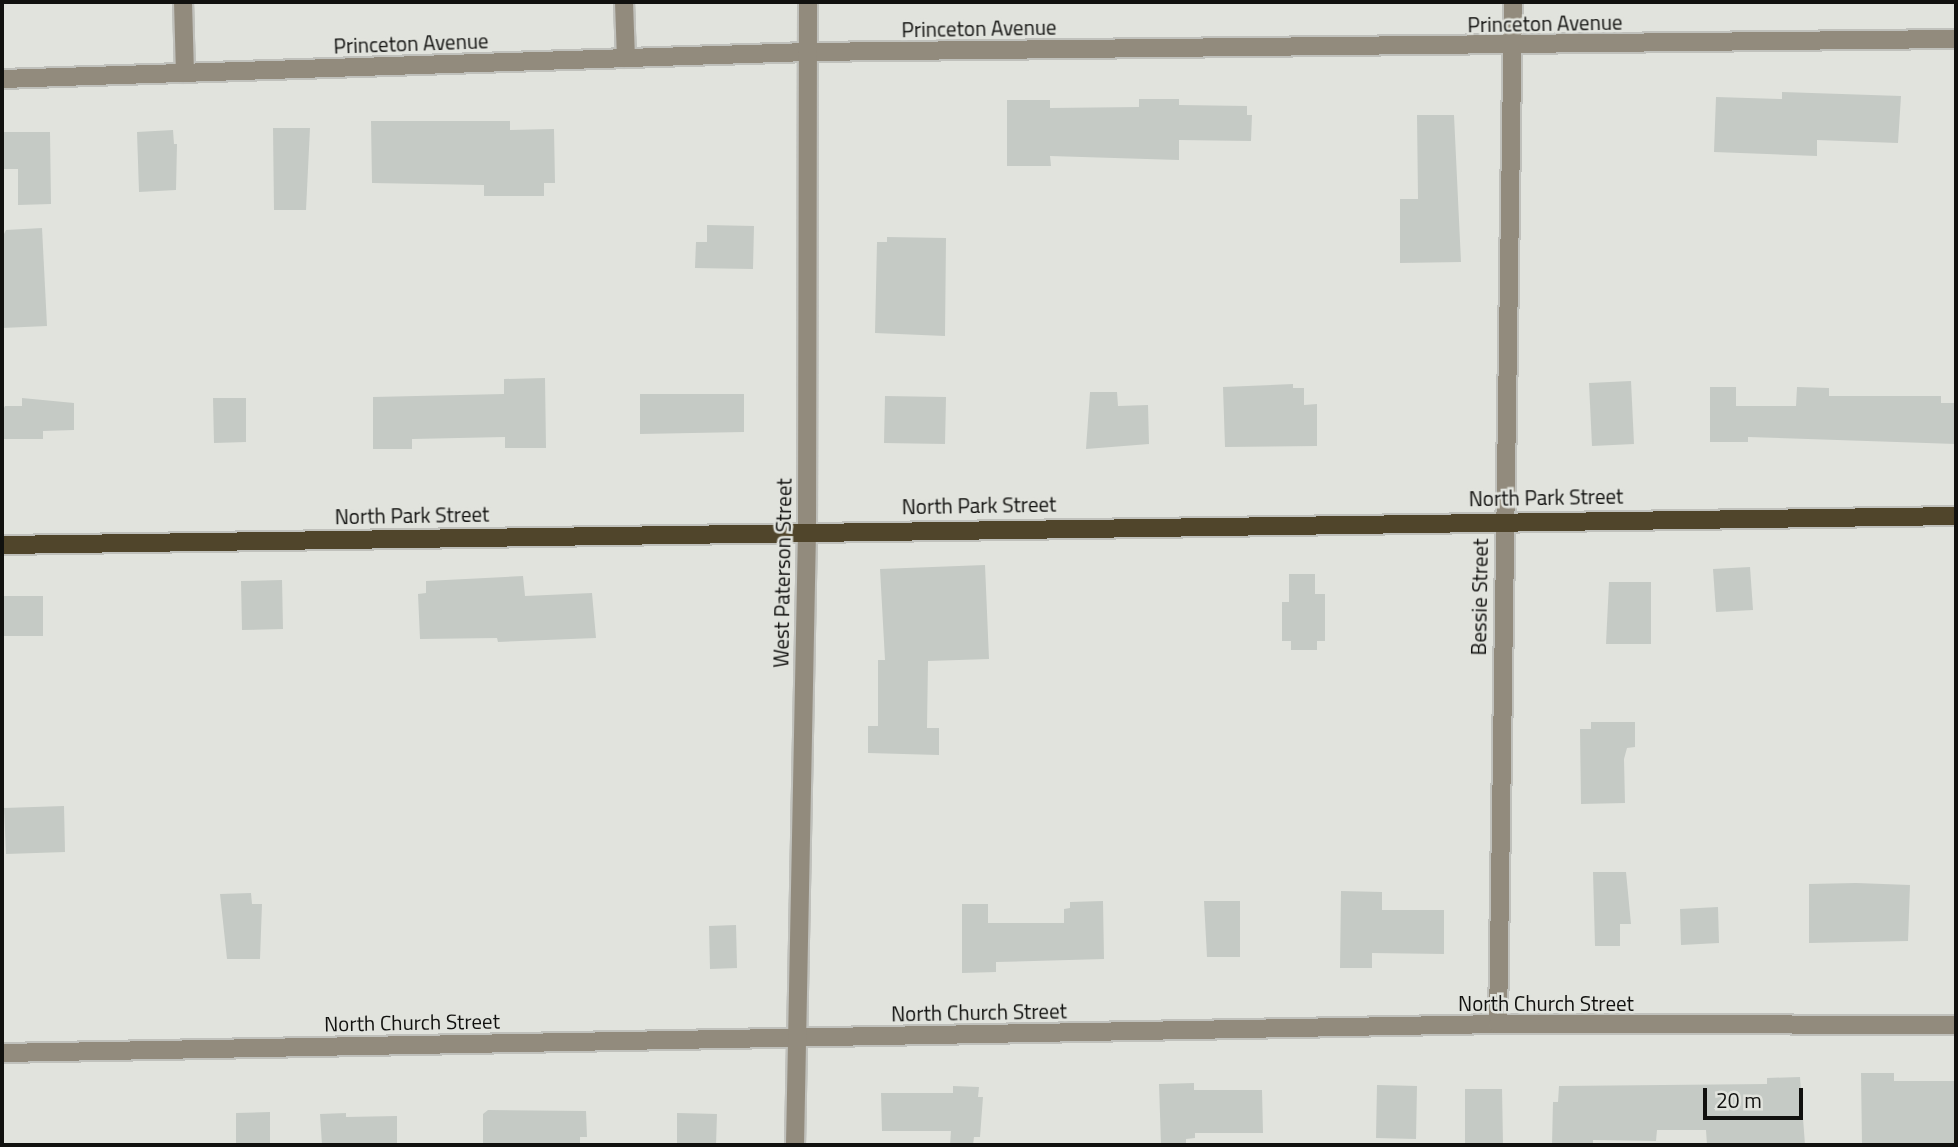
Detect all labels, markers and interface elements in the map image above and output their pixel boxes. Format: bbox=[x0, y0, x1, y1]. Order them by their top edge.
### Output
street label: Princeton Avenue bbox=[1467, 9, 1623, 37]
street label: Princeton Avenue bbox=[901, 14, 1057, 42]
street label: Princeton Avenue bbox=[333, 28, 489, 58]
street label: West Paterson Street bbox=[768, 478, 796, 668]
street label: North Park Street bbox=[1468, 483, 1624, 511]
street label: North Park Street bbox=[901, 491, 1057, 519]
street label: North Park Street bbox=[334, 501, 490, 529]
street label: Bessie Street bbox=[1465, 538, 1493, 656]
street label: North Church Street bbox=[1458, 990, 1634, 1016]
street label: North Church Street bbox=[891, 998, 1067, 1026]
street label: North Church Street bbox=[324, 1008, 500, 1036]
scale bar bbox=[1706, 1074, 1806, 1118]
text: 20 m bbox=[1716, 1084, 1762, 1116]

